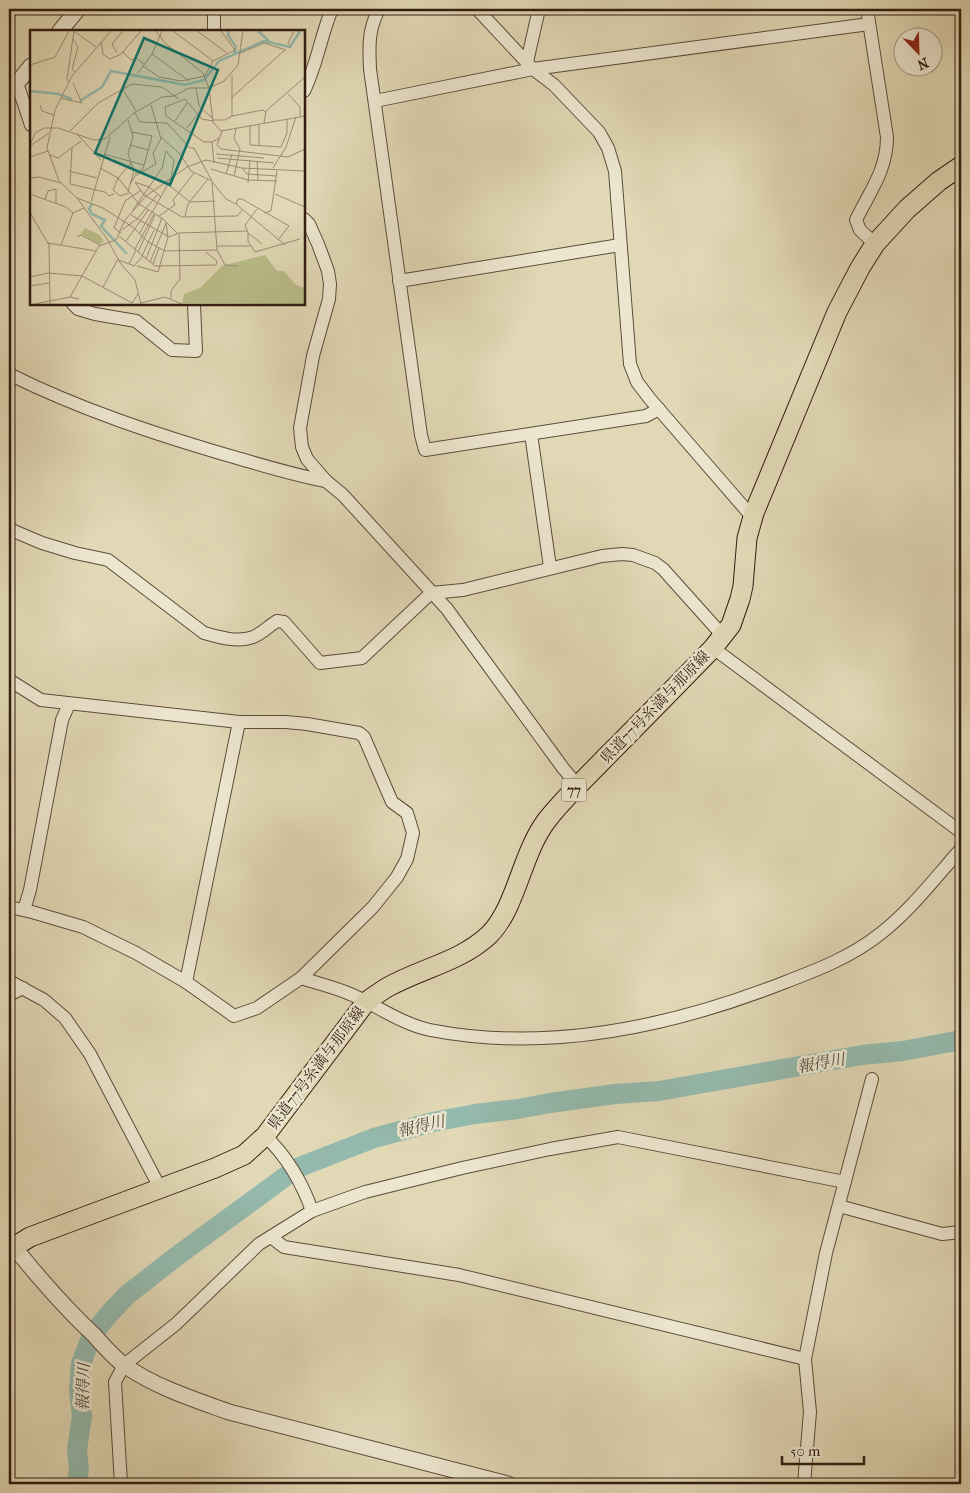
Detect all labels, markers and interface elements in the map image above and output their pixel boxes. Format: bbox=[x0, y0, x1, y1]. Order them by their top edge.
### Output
north arrow bbox=[892, 28, 942, 78]
inset map bbox=[30, 30, 305, 305]
text: N bbox=[914, 54, 931, 74]
street label: 県道77号糸満与那原線 bbox=[597, 647, 713, 767]
road number: 77 bbox=[562, 778, 586, 802]
street label: 県道77号糸満与那原線 bbox=[264, 1003, 368, 1133]
water label: 報得川 bbox=[796, 1049, 848, 1077]
water label: 報得川 bbox=[395, 1111, 448, 1141]
water label: 報得川 bbox=[73, 1361, 93, 1411]
scale bar bbox=[782, 1433, 865, 1465]
text: 50 m bbox=[790, 1442, 821, 1460]

